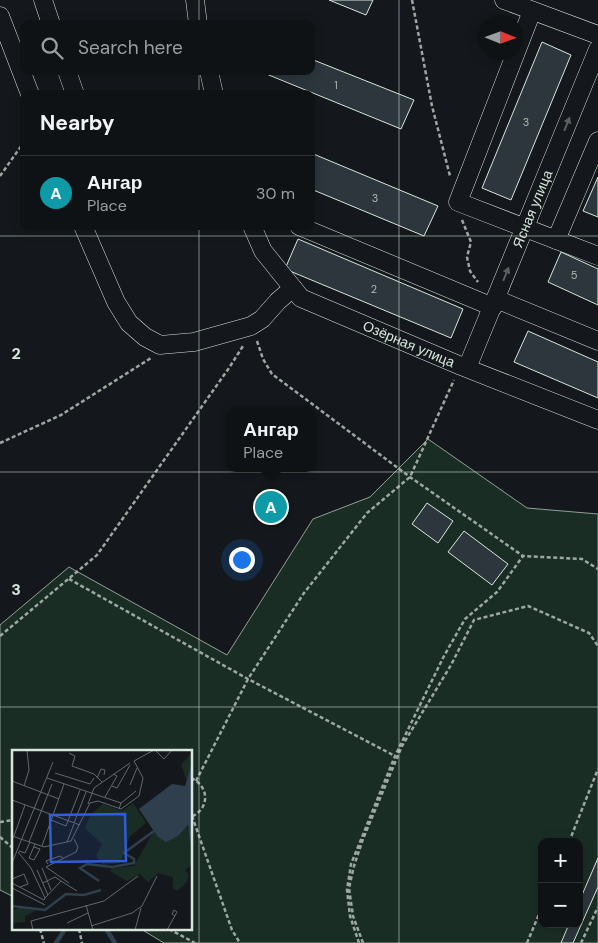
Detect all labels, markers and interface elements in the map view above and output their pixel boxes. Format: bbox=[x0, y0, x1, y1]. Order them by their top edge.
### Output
north arrow bbox=[478, 15, 523, 60]
search box bbox=[20, 20, 315, 75]
icon: search bbox=[38, 34, 66, 62]
text: Search here bbox=[78, 35, 183, 60]
house number: 1 bbox=[334, 78, 338, 92]
text: Nearby bbox=[40, 109, 114, 137]
house number: 3 bbox=[523, 115, 529, 129]
one-way arrow bbox=[564, 117, 572, 131]
street label: Ясная улица bbox=[508, 167, 556, 250]
text: Ангар bbox=[87, 170, 142, 195]
text: A bbox=[50, 183, 62, 204]
text: 30 m bbox=[256, 183, 295, 204]
house number: 3 bbox=[372, 191, 378, 205]
text: Place bbox=[87, 195, 127, 216]
one-way arrow bbox=[502, 266, 510, 281]
house number: 5 bbox=[571, 268, 578, 282]
house number: 2 bbox=[371, 282, 377, 296]
street label: Озёрная улица bbox=[360, 316, 458, 371]
text: 2 bbox=[11, 343, 21, 364]
popup bbox=[226, 407, 316, 472]
text: Ангар bbox=[243, 417, 299, 442]
text: Place bbox=[243, 442, 283, 463]
pin: A bbox=[255, 488, 287, 526]
your location bbox=[229, 547, 255, 573]
text: 3 bbox=[11, 579, 21, 600]
inset map bbox=[12, 750, 192, 930]
map controls bbox=[538, 838, 583, 928]
button: + bbox=[538, 838, 583, 883]
button: − bbox=[538, 883, 583, 928]

